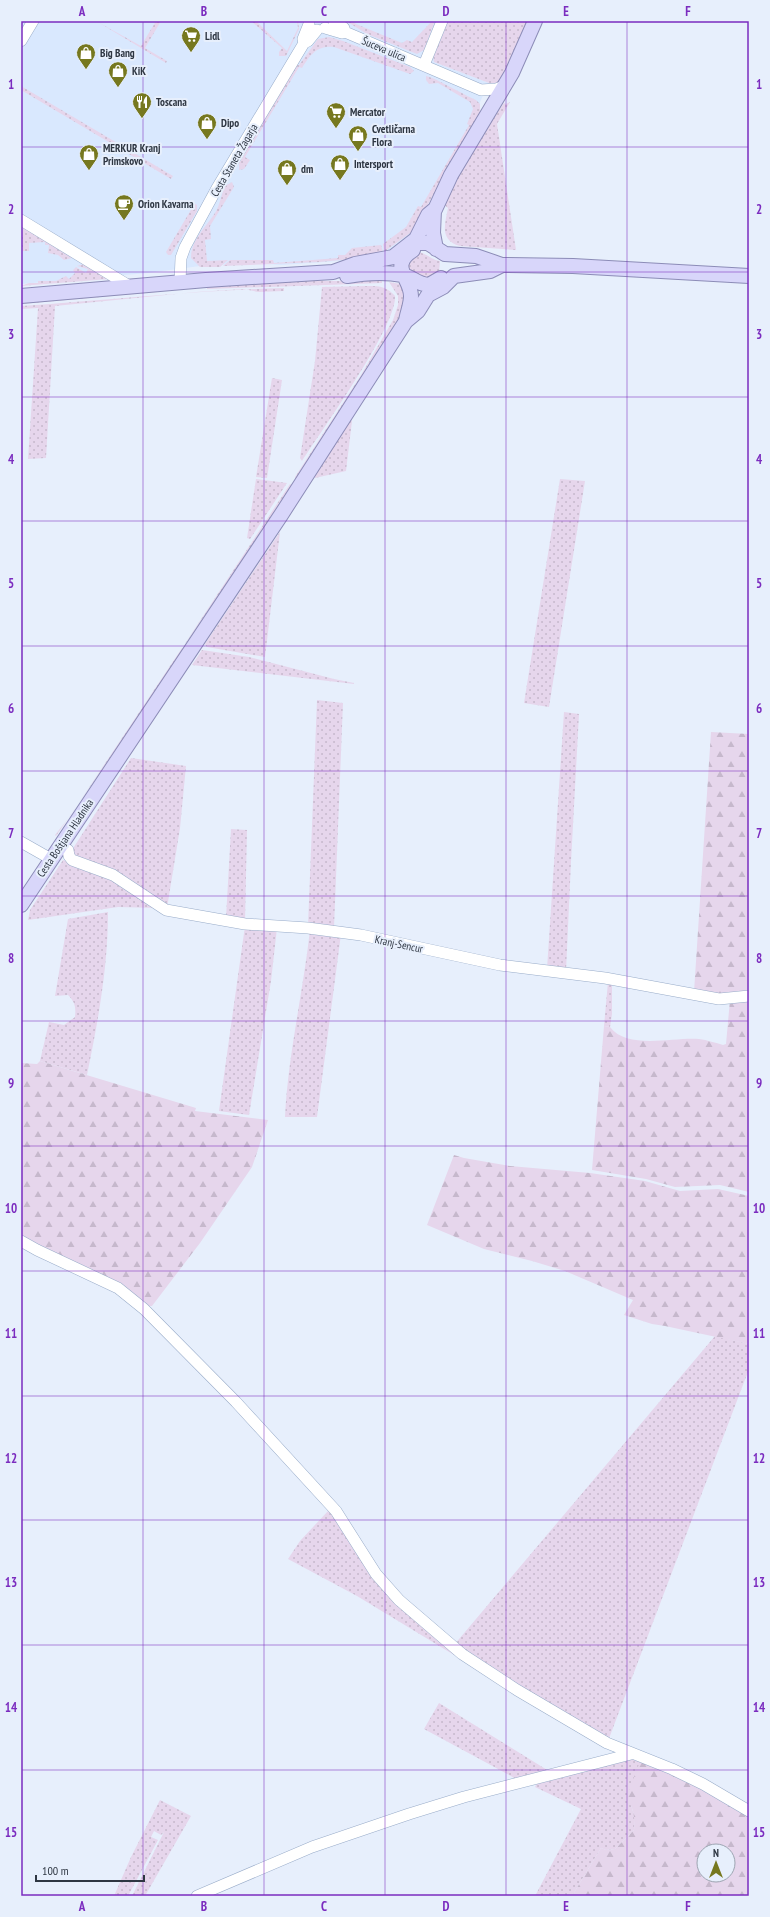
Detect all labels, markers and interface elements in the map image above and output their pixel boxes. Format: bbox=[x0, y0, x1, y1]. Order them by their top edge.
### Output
text: A bbox=[78, 3, 86, 20]
text: B bbox=[201, 3, 207, 20]
text: C bbox=[321, 3, 327, 20]
text: D bbox=[443, 3, 450, 20]
text: E bbox=[563, 3, 569, 20]
text: F bbox=[685, 3, 691, 20]
supermarket icon: Lidl bbox=[180, 25, 202, 53]
place label: Lidl bbox=[205, 29, 220, 43]
street label: Šuceva ulica bbox=[360, 33, 408, 65]
shop icon: Big Bang bbox=[75, 42, 97, 70]
place label: Big Bang bbox=[100, 46, 135, 60]
shop icon: KiK bbox=[107, 60, 129, 88]
place label: KiK bbox=[132, 64, 146, 78]
text: 1 bbox=[8, 76, 14, 93]
text: 1 bbox=[756, 76, 762, 93]
restaurant icon: Toscana bbox=[131, 91, 153, 119]
place label: Toscana bbox=[156, 95, 187, 109]
supermarket icon: Mercator bbox=[325, 101, 347, 129]
place label: Mercator bbox=[350, 105, 386, 119]
shop icon: Dipo bbox=[196, 112, 218, 140]
place label: Dipo bbox=[221, 116, 239, 130]
street label: Cesta Staneta Žagarja bbox=[207, 121, 261, 199]
place label: Cvetličarna Flora bbox=[372, 122, 415, 149]
shop icon: Cvetličarna Flora bbox=[347, 124, 369, 152]
place label: MERKUR Kranj Primskovo bbox=[103, 141, 161, 168]
shop icon: MERKUR Kranj Primskovo bbox=[78, 143, 100, 171]
shop icon: Intersport bbox=[329, 153, 351, 181]
place label: Intersport bbox=[354, 157, 394, 171]
shop icon: dm bbox=[276, 158, 298, 186]
place label: dm bbox=[301, 162, 313, 176]
cafe icon: Orion Kavarna bbox=[113, 193, 135, 221]
place label: Orion Kavarna bbox=[138, 197, 194, 211]
text: 2 bbox=[8, 201, 14, 218]
text: 2 bbox=[756, 201, 762, 218]
text: 3 bbox=[8, 326, 14, 343]
text: 3 bbox=[756, 326, 762, 343]
text: 4 bbox=[8, 451, 15, 468]
text: 4 bbox=[756, 451, 763, 468]
text: 5 bbox=[8, 575, 14, 592]
text: 5 bbox=[756, 575, 762, 592]
text: 6 bbox=[8, 700, 14, 717]
text: 6 bbox=[756, 700, 762, 717]
street label: Cesta Boštjana Hladnika bbox=[34, 796, 96, 880]
text: 7 bbox=[8, 825, 14, 842]
text: 7 bbox=[756, 825, 762, 842]
street label: Kranj-Sencur bbox=[374, 932, 424, 956]
text: 8 bbox=[8, 950, 14, 967]
text: 8 bbox=[756, 950, 762, 967]
text: 9 bbox=[8, 1075, 14, 1092]
text: 9 bbox=[756, 1075, 762, 1092]
text: 10 bbox=[5, 1200, 17, 1217]
text: 10 bbox=[753, 1200, 765, 1217]
text: 11 bbox=[5, 1325, 17, 1342]
text: 11 bbox=[753, 1325, 765, 1342]
text: 12 bbox=[5, 1450, 17, 1467]
text: 12 bbox=[753, 1450, 765, 1467]
text: 13 bbox=[5, 1574, 17, 1591]
text: 13 bbox=[753, 1574, 765, 1591]
text: 14 bbox=[5, 1699, 18, 1716]
text: 14 bbox=[753, 1699, 766, 1716]
text: 15 bbox=[5, 1824, 17, 1841]
text: 15 bbox=[753, 1824, 765, 1841]
north arrow bbox=[696, 1843, 736, 1883]
text: N bbox=[713, 1846, 719, 1860]
scale bar bbox=[36, 1857, 144, 1883]
text: 100 m bbox=[42, 1863, 69, 1878]
text: A bbox=[78, 1898, 86, 1915]
text: B bbox=[201, 1898, 207, 1915]
text: C bbox=[321, 1898, 327, 1915]
text: D bbox=[443, 1898, 450, 1915]
text: E bbox=[563, 1898, 569, 1915]
text: F bbox=[685, 1898, 691, 1915]

